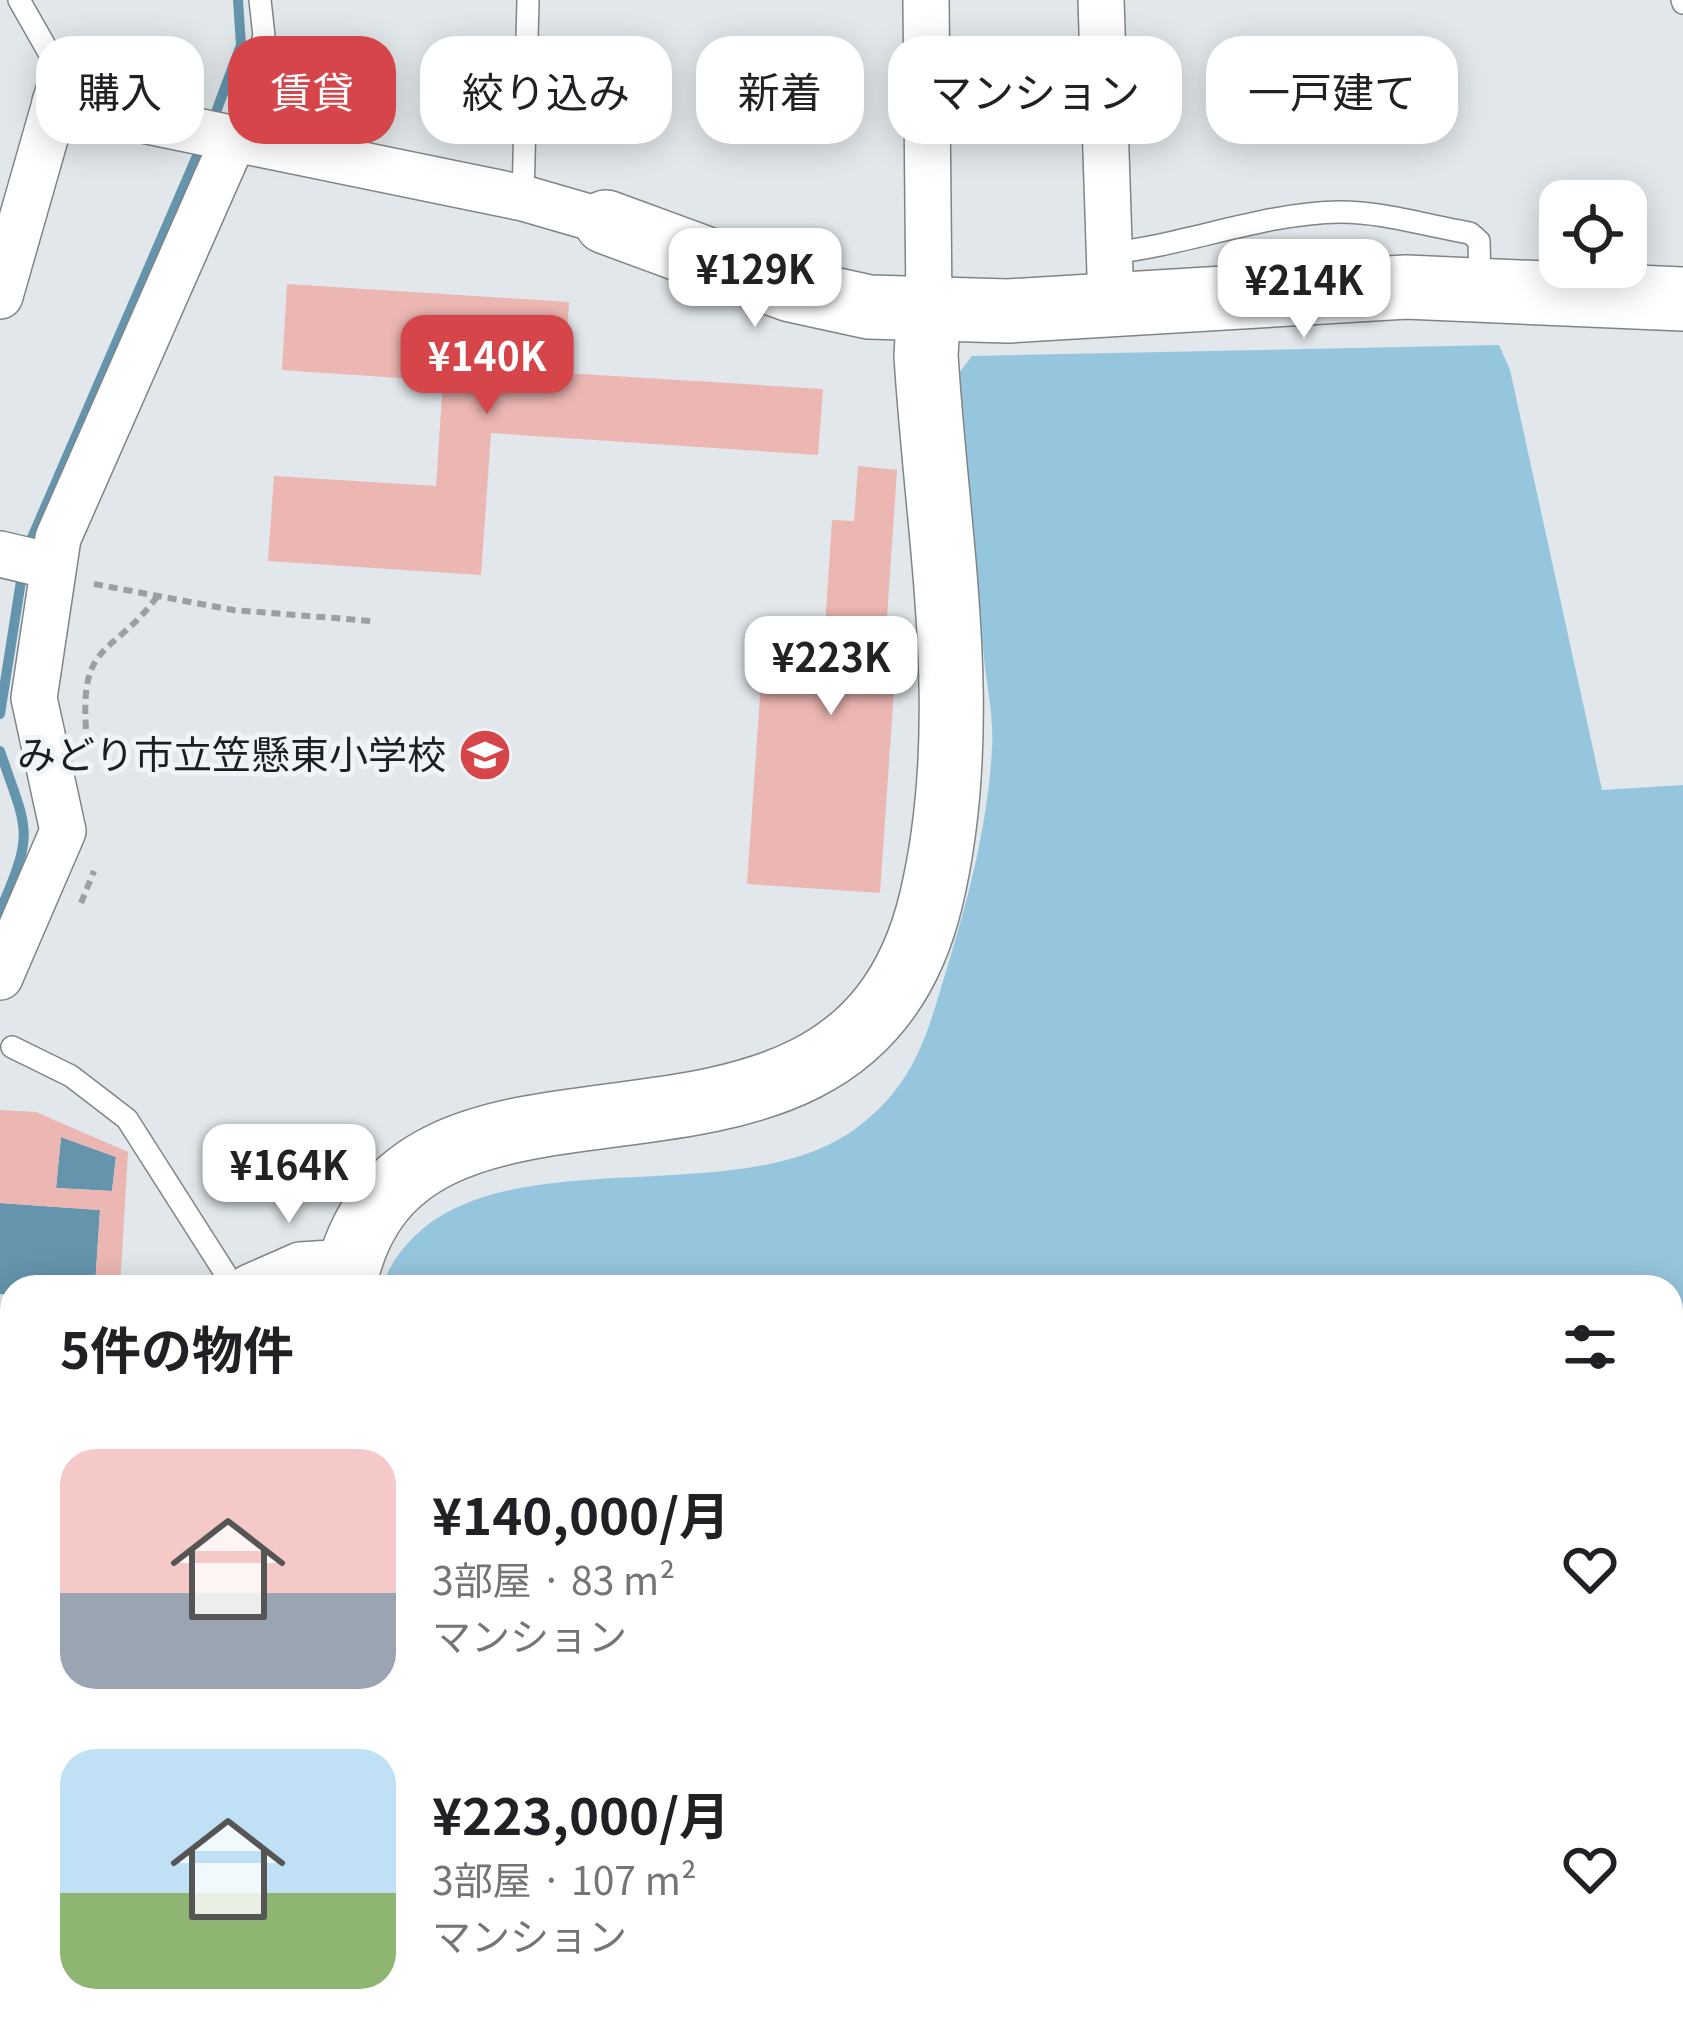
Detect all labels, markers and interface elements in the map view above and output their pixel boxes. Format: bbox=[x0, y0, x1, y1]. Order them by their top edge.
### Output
chip: 購入 bbox=[36, 36, 204, 144]
chip: 賃貸 bbox=[228, 36, 396, 144]
chip: 絞り込み bbox=[420, 36, 672, 144]
chip: 新着 bbox=[696, 36, 864, 144]
chip: マンション bbox=[888, 36, 1182, 144]
chip: 一戸建て bbox=[1206, 36, 1458, 144]
map controls bbox=[1539, 180, 1647, 288]
button: locate bbox=[1539, 180, 1647, 288]
pin: ¥129K bbox=[671, 228, 839, 330]
text: ¥129K bbox=[696, 239, 814, 295]
pin: ¥214K bbox=[1220, 239, 1388, 341]
text: ¥214K bbox=[1245, 250, 1363, 306]
pin: ¥140K bbox=[403, 315, 571, 417]
text: ¥140K bbox=[428, 326, 546, 382]
pin: ¥223K bbox=[747, 616, 915, 718]
text: ¥223K bbox=[772, 627, 890, 683]
place label: みどり市立笠懸東小学校 bbox=[17, 724, 446, 780]
school or university icon: みどり市立笠懸東小学校 bbox=[457, 727, 513, 783]
pin: ¥164K bbox=[205, 1124, 373, 1226]
text: ¥164K bbox=[230, 1135, 348, 1191]
text: 5件の物件 bbox=[60, 1310, 294, 1384]
icon: filters bbox=[1557, 1314, 1623, 1380]
text: ¥140,000/月 bbox=[432, 1476, 730, 1550]
icon: home bbox=[156, 1497, 300, 1641]
icon: heart bbox=[1557, 1536, 1623, 1602]
text: 3部屋 · 83 m² bbox=[432, 1550, 675, 1606]
text: マンション bbox=[432, 1606, 627, 1662]
text: ¥223,000/月 bbox=[432, 1776, 730, 1850]
icon: home bbox=[156, 1797, 300, 1941]
icon: heart bbox=[1557, 1836, 1623, 1902]
text: 3部屋 · 107 m² bbox=[432, 1850, 697, 1906]
text: マンション bbox=[432, 1906, 627, 1962]

